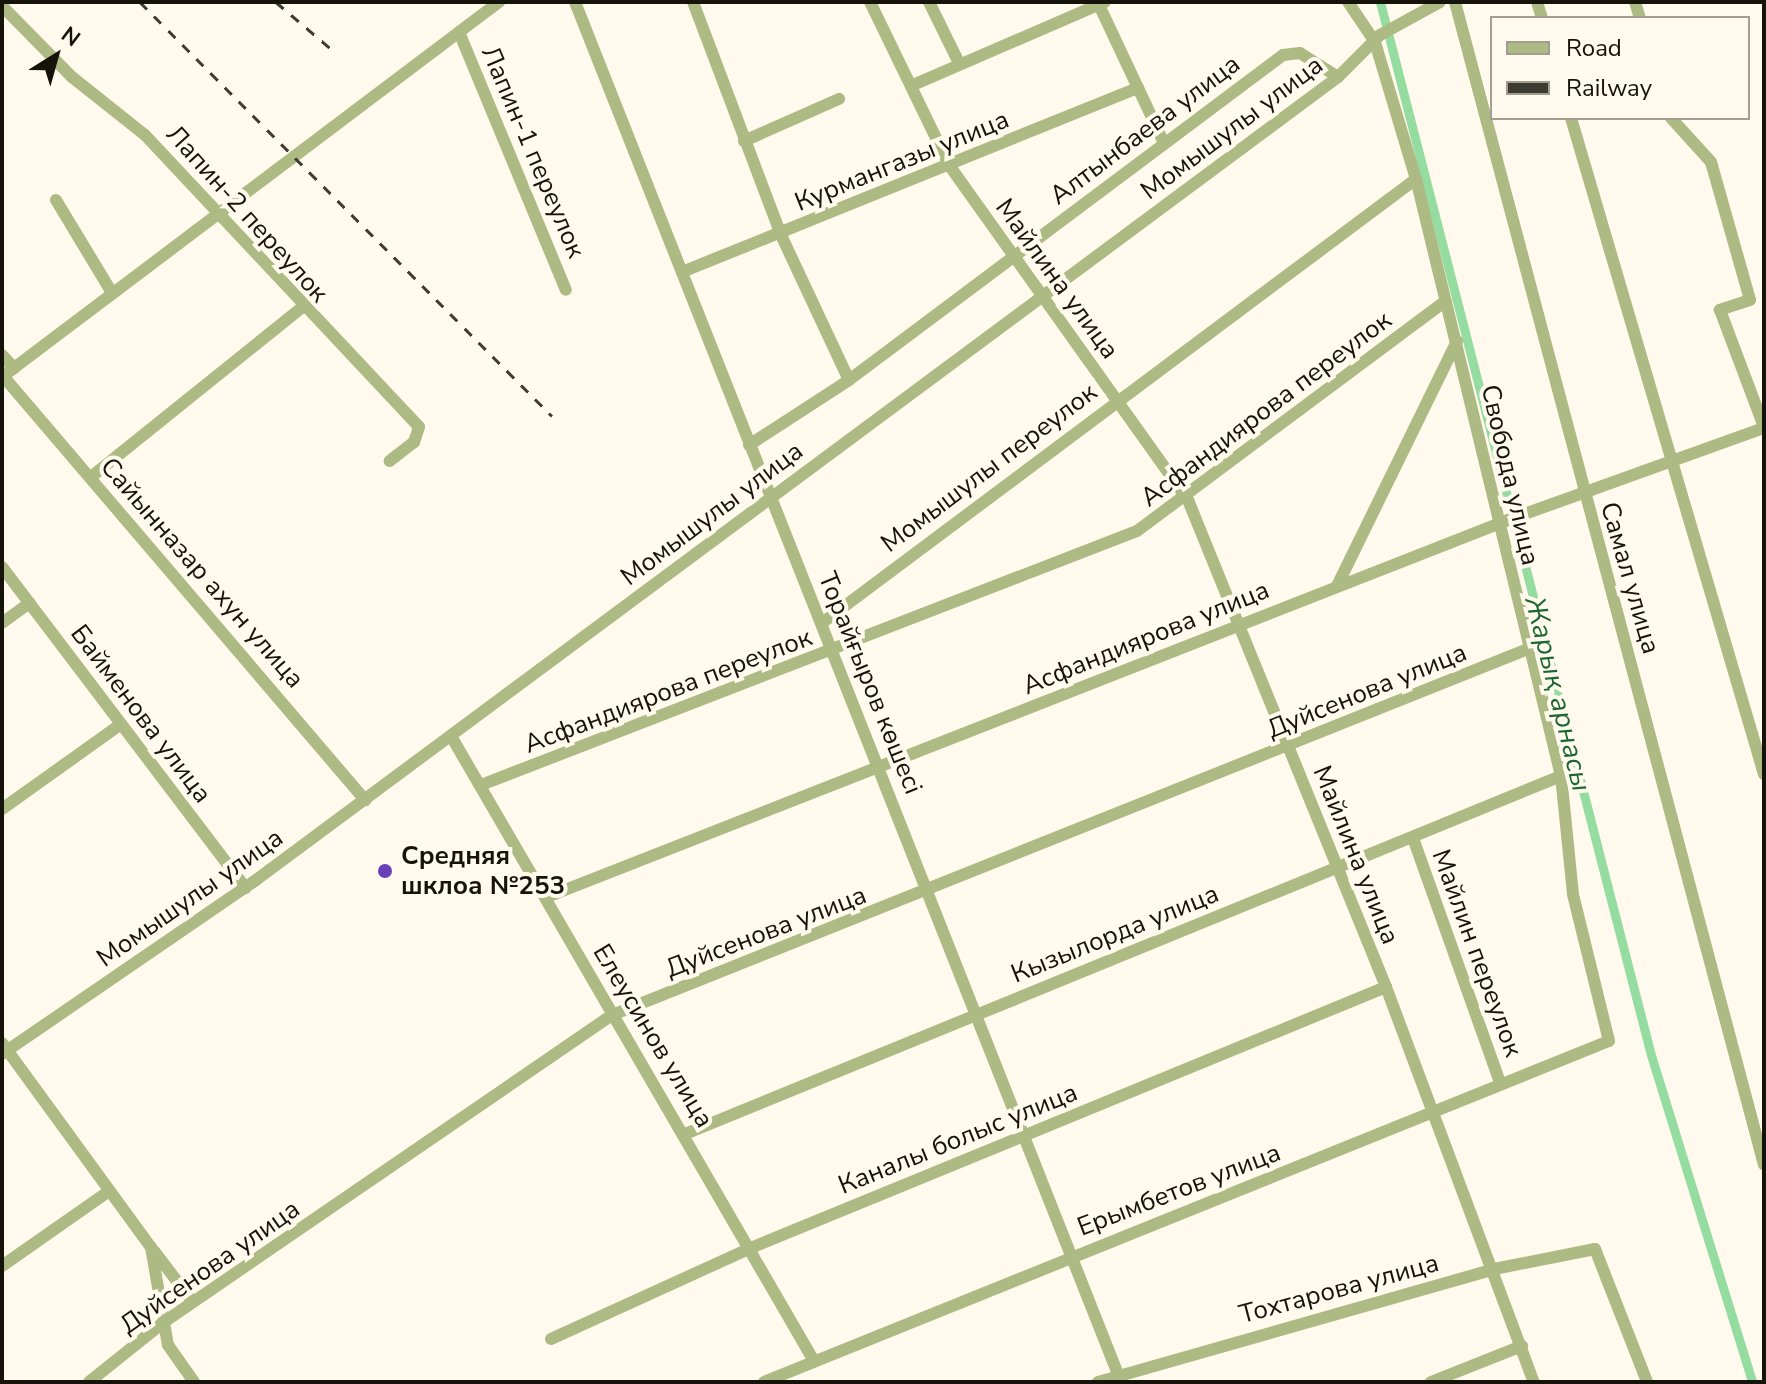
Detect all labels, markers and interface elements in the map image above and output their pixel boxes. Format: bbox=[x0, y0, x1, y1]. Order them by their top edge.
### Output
north arrow bbox=[16, 16, 96, 96]
legend bbox=[1490, 16, 1750, 120]
text: N bbox=[55, 20, 86, 54]
text: Road bbox=[1566, 32, 1622, 64]
street label: Лапин-1 переулок bbox=[474, 41, 592, 263]
street label: Алтынбаева улица bbox=[1044, 48, 1246, 212]
street label: Момышулы улица bbox=[1135, 49, 1329, 207]
text: Railway bbox=[1566, 72, 1652, 104]
street label: Курмангазы улица bbox=[790, 104, 1014, 218]
street label: Лапин-2 переулок bbox=[159, 119, 335, 309]
street label: Майлина улица bbox=[989, 193, 1125, 365]
street label: Асфандиярова переулок bbox=[1135, 305, 1397, 513]
street label: Момышулы переулок bbox=[875, 377, 1103, 559]
street label: Свобода улица bbox=[1474, 382, 1546, 568]
street label: Момышулы улица bbox=[615, 435, 809, 593]
street label: Сайынназар ахун улица bbox=[94, 452, 310, 694]
street label: Самал улица bbox=[1593, 498, 1667, 658]
street label: Торайғыров көшесі bbox=[811, 567, 929, 799]
street label: Асфандиярова улица bbox=[1018, 574, 1274, 702]
water label: Жарық арнасы bbox=[1518, 593, 1598, 795]
street label: Байменова улица bbox=[64, 619, 218, 809]
street label: Асфандиярова переулок bbox=[520, 622, 816, 760]
street label: Дуйсенова улица bbox=[1263, 637, 1471, 745]
street label: Майлина улица bbox=[1306, 761, 1406, 949]
street label: Момышулы улица bbox=[91, 822, 289, 974]
place label: Средняя шклоа №253 bbox=[401, 840, 565, 902]
street label: Майлин переулок bbox=[1425, 845, 1529, 1061]
marker: Средняя шклоа №253 bbox=[376, 862, 394, 880]
street label: Кызылорда улица bbox=[1007, 878, 1223, 990]
street label: Дуйсенова улица bbox=[661, 879, 871, 985]
street label: Елеусинов улица bbox=[586, 939, 720, 1133]
street label: Каналы болыс улица bbox=[834, 1077, 1082, 1201]
street label: Ерымбетов улица bbox=[1073, 1137, 1285, 1243]
street label: Дуйсенова улица bbox=[114, 1193, 306, 1341]
street label: Тохтарова улица bbox=[1236, 1247, 1442, 1331]

